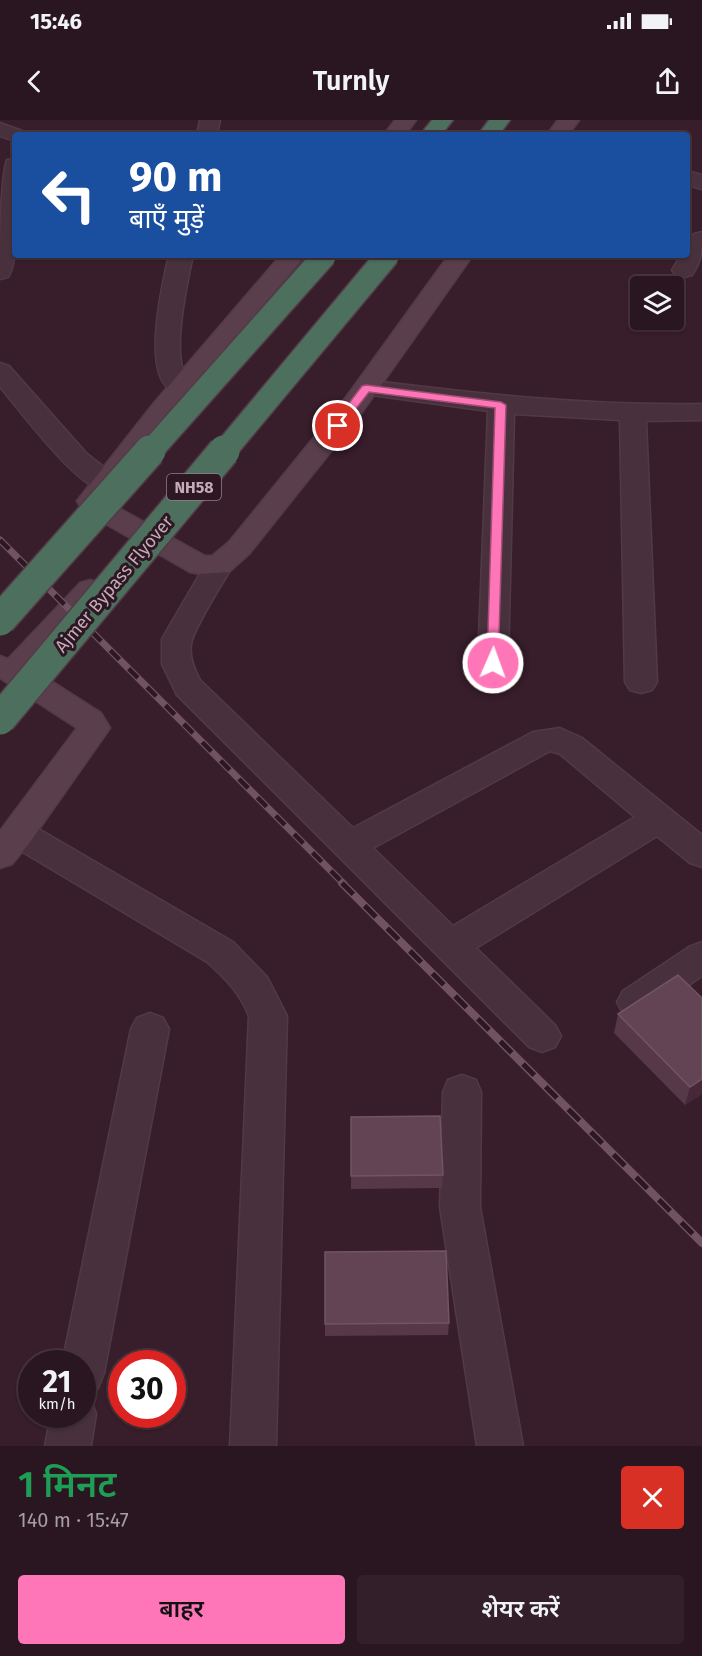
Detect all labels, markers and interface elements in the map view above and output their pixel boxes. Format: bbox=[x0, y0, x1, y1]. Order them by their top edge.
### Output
text: 15:46 bbox=[30, 8, 82, 35]
icon: back bbox=[18, 65, 51, 98]
text: Turnly bbox=[313, 65, 389, 97]
icon: share bbox=[651, 65, 684, 98]
text: 90 m bbox=[129, 152, 223, 202]
icon: left bbox=[30, 156, 108, 234]
text: बाएँ मुड़ें bbox=[129, 203, 204, 235]
map controls bbox=[630, 276, 684, 330]
button: layers bbox=[630, 276, 684, 330]
pin bbox=[312, 400, 363, 451]
icon: arrive bbox=[321, 409, 354, 442]
road number: NH58 bbox=[167, 474, 221, 500]
street label: Ajmer Bypass Flyover bbox=[50, 511, 178, 657]
position arrow bbox=[461, 631, 525, 695]
speed limit sign: 30 bbox=[108, 1350, 186, 1428]
text: 21 bbox=[43, 1364, 71, 1400]
text: km/h bbox=[38, 1395, 76, 1413]
text: 1 मिनट bbox=[18, 1463, 116, 1507]
button: close bbox=[621, 1466, 684, 1529]
text: 140 m · 15:47 bbox=[18, 1508, 129, 1532]
button: बाहर bbox=[18, 1575, 345, 1644]
button: शेयर करें bbox=[357, 1575, 684, 1644]

